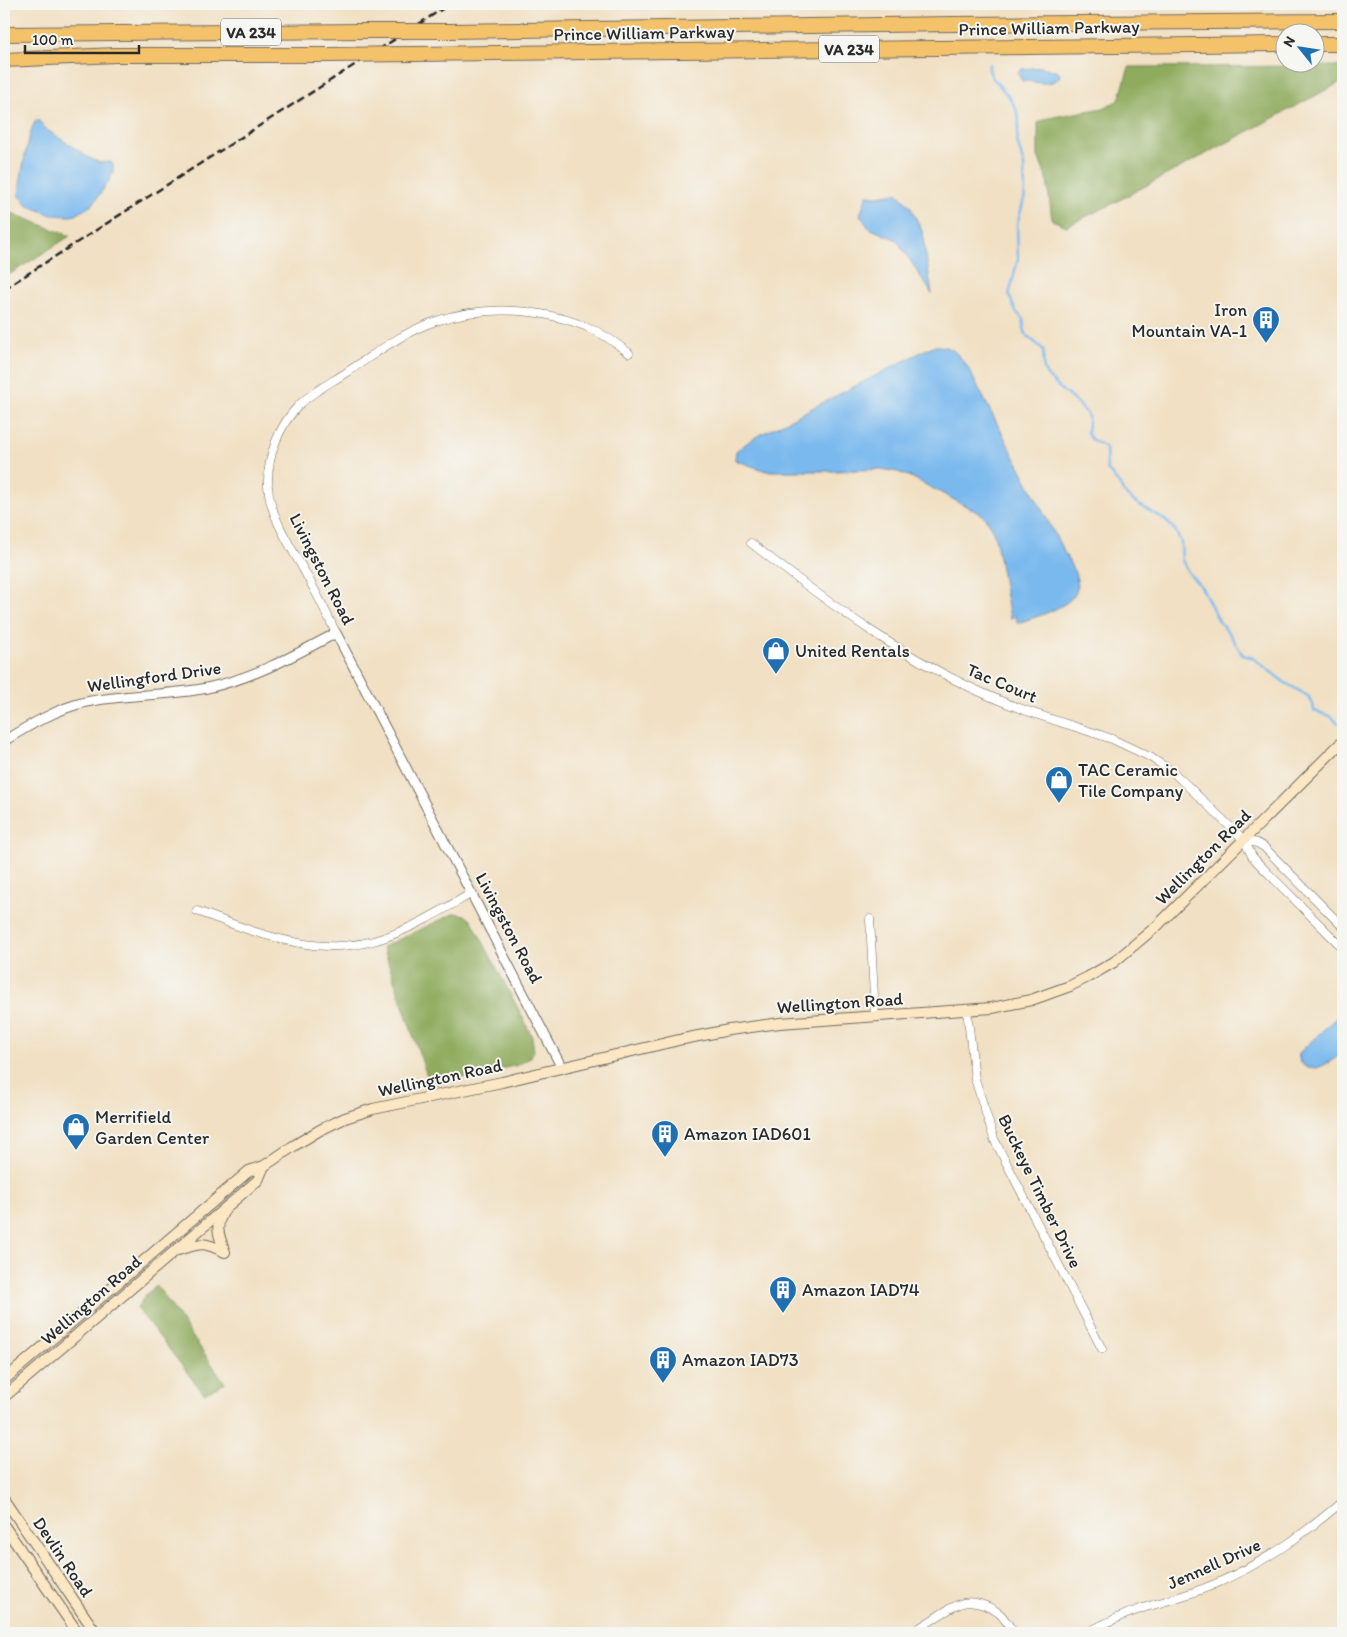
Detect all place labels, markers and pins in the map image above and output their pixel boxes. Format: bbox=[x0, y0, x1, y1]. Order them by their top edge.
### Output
place label: Iron Mountain VA-1 bbox=[1131, 299, 1247, 342]
building icon: Iron Mountain VA-1 bbox=[1251, 305, 1281, 344]
shop icon: United Rentals bbox=[761, 636, 791, 675]
place label: United Rentals bbox=[795, 640, 910, 662]
place label: TAC Ceramic Tile Company bbox=[1078, 759, 1184, 802]
shop icon: TAC Ceramic Tile Company bbox=[1044, 765, 1074, 804]
place label: Merrifield Garden Center bbox=[95, 1106, 210, 1149]
shop icon: Merrifield Garden Center bbox=[61, 1112, 91, 1151]
building icon: Amazon IAD601 bbox=[650, 1119, 680, 1158]
place label: Amazon IAD601 bbox=[684, 1123, 811, 1145]
building icon: Amazon IAD74 bbox=[768, 1275, 798, 1314]
place label: Amazon IAD74 bbox=[802, 1279, 920, 1301]
building icon: Amazon IAD73 bbox=[648, 1345, 678, 1384]
place label: Amazon IAD73 bbox=[682, 1349, 799, 1371]

